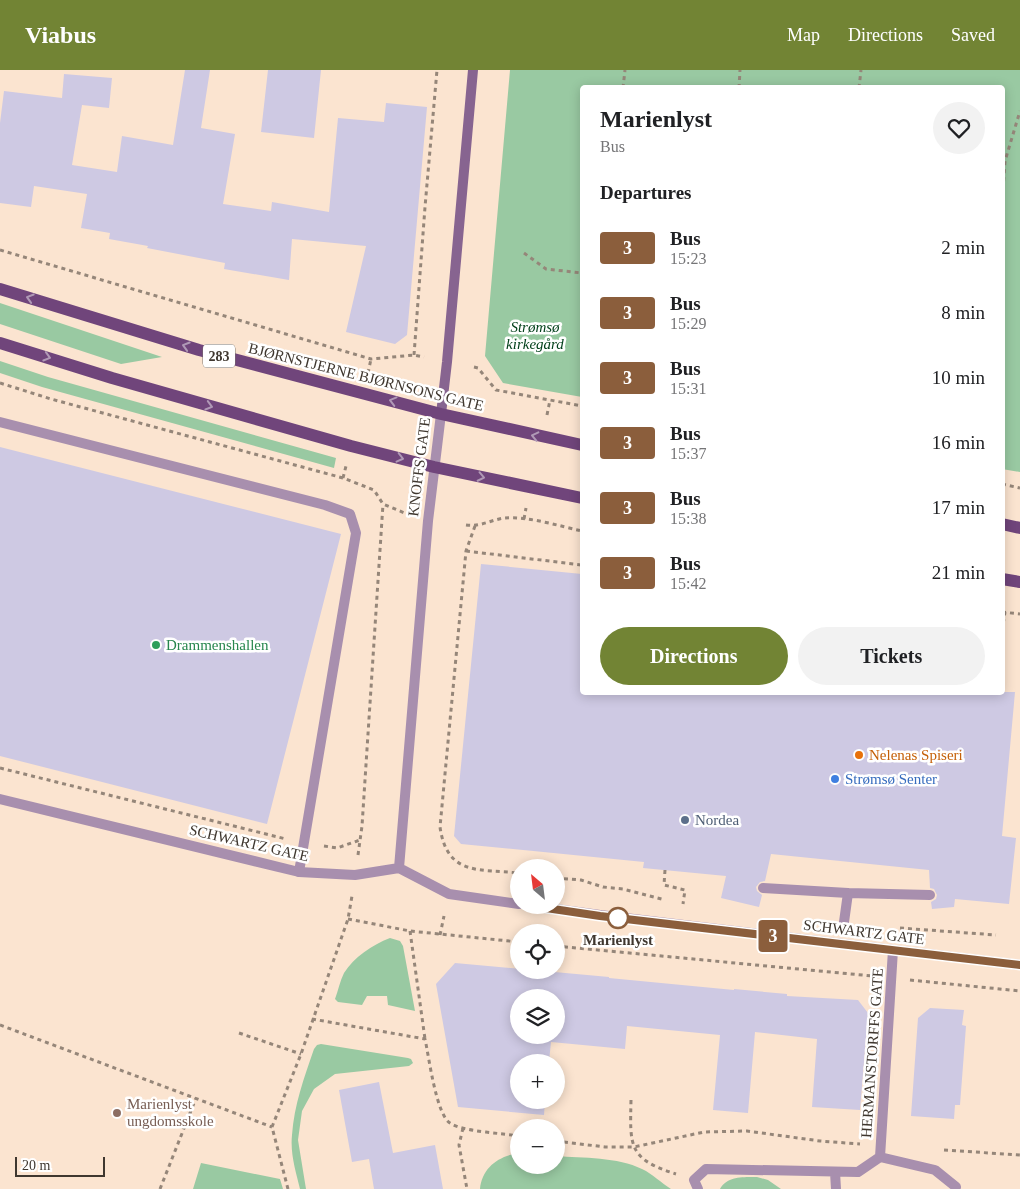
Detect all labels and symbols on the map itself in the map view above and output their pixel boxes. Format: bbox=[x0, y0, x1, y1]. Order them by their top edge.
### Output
one-way arrow bbox=[27, 294, 35, 304]
park label: Strømsø kirkegård bbox=[506, 319, 564, 352]
street label: BJØRNSTJERNE BJØRNSONS GATE bbox=[247, 340, 485, 414]
one-way arrow bbox=[182, 342, 190, 352]
road number: 283 bbox=[203, 344, 235, 368]
one-way arrow bbox=[42, 352, 50, 362]
one-way arrow bbox=[390, 397, 398, 407]
one-way arrow bbox=[205, 400, 213, 410]
street label: KNOFFS GATE bbox=[405, 417, 433, 517]
one-way arrow bbox=[530, 431, 539, 442]
one-way arrow bbox=[395, 452, 404, 463]
one-way arrow bbox=[477, 471, 486, 482]
place label: Drammenshallen bbox=[166, 637, 269, 653]
marker: Drammenshallen bbox=[150, 639, 162, 651]
place label: Nelenas Spiseri bbox=[869, 747, 963, 763]
marker: Nelenas Spiseri bbox=[853, 749, 865, 761]
place label: Strømsø Senter bbox=[845, 771, 937, 787]
marker: Strømsø Senter bbox=[829, 773, 841, 785]
place label: Nordea bbox=[695, 812, 739, 828]
marker: Nordea bbox=[679, 814, 691, 826]
street label: SCHWARTZ GATE bbox=[188, 821, 310, 865]
north arrow bbox=[510, 859, 565, 914]
marker: Marienlyst bbox=[607, 907, 629, 929]
street label: SCHWARTZ GATE bbox=[802, 917, 926, 947]
line badge: 3 bbox=[757, 920, 789, 952]
place label: Marienlyst bbox=[583, 932, 653, 948]
street label: HERMANSTORFFS GATE bbox=[858, 968, 886, 1138]
place label: Marienlyst ungdomsskole bbox=[127, 1096, 214, 1129]
marker: Marienlyst ungdomsskole bbox=[111, 1107, 123, 1119]
scale bar bbox=[15, 1154, 105, 1177]

